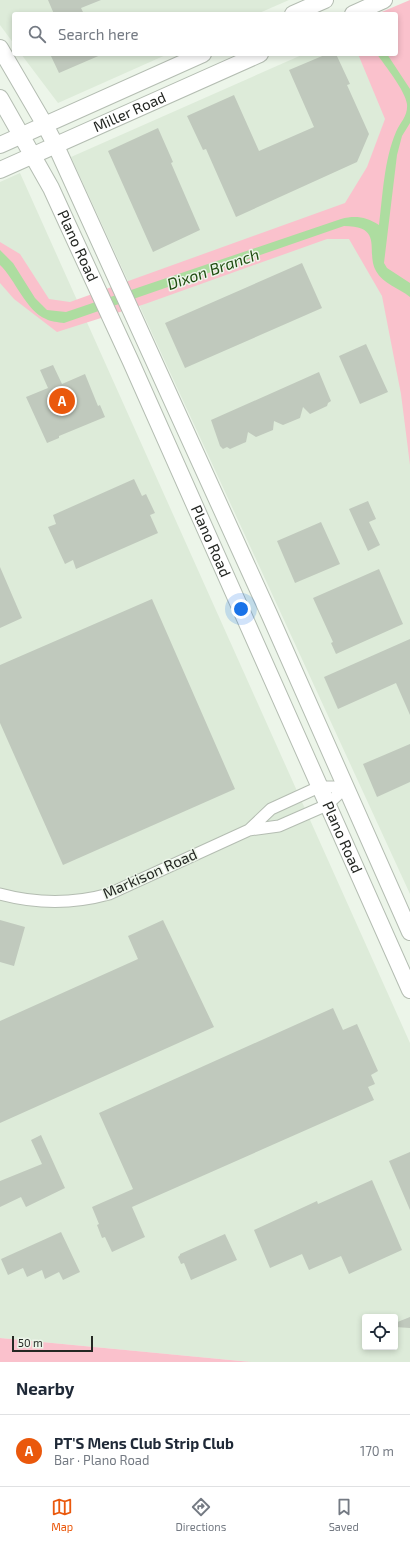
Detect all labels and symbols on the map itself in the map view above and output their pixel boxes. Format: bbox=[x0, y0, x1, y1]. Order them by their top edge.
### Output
street label: Miller Road bbox=[90, 87, 168, 135]
street label: Plano Road bbox=[54, 207, 103, 284]
water label: Dixon Branch bbox=[164, 244, 261, 293]
pin: A bbox=[49, 386, 75, 416]
street label: Plano Road bbox=[188, 502, 235, 579]
your location bbox=[231, 599, 251, 619]
street label: Plano Road bbox=[319, 798, 367, 876]
street label: Markison Road bbox=[100, 844, 200, 902]
scale bar bbox=[12, 1334, 93, 1353]

